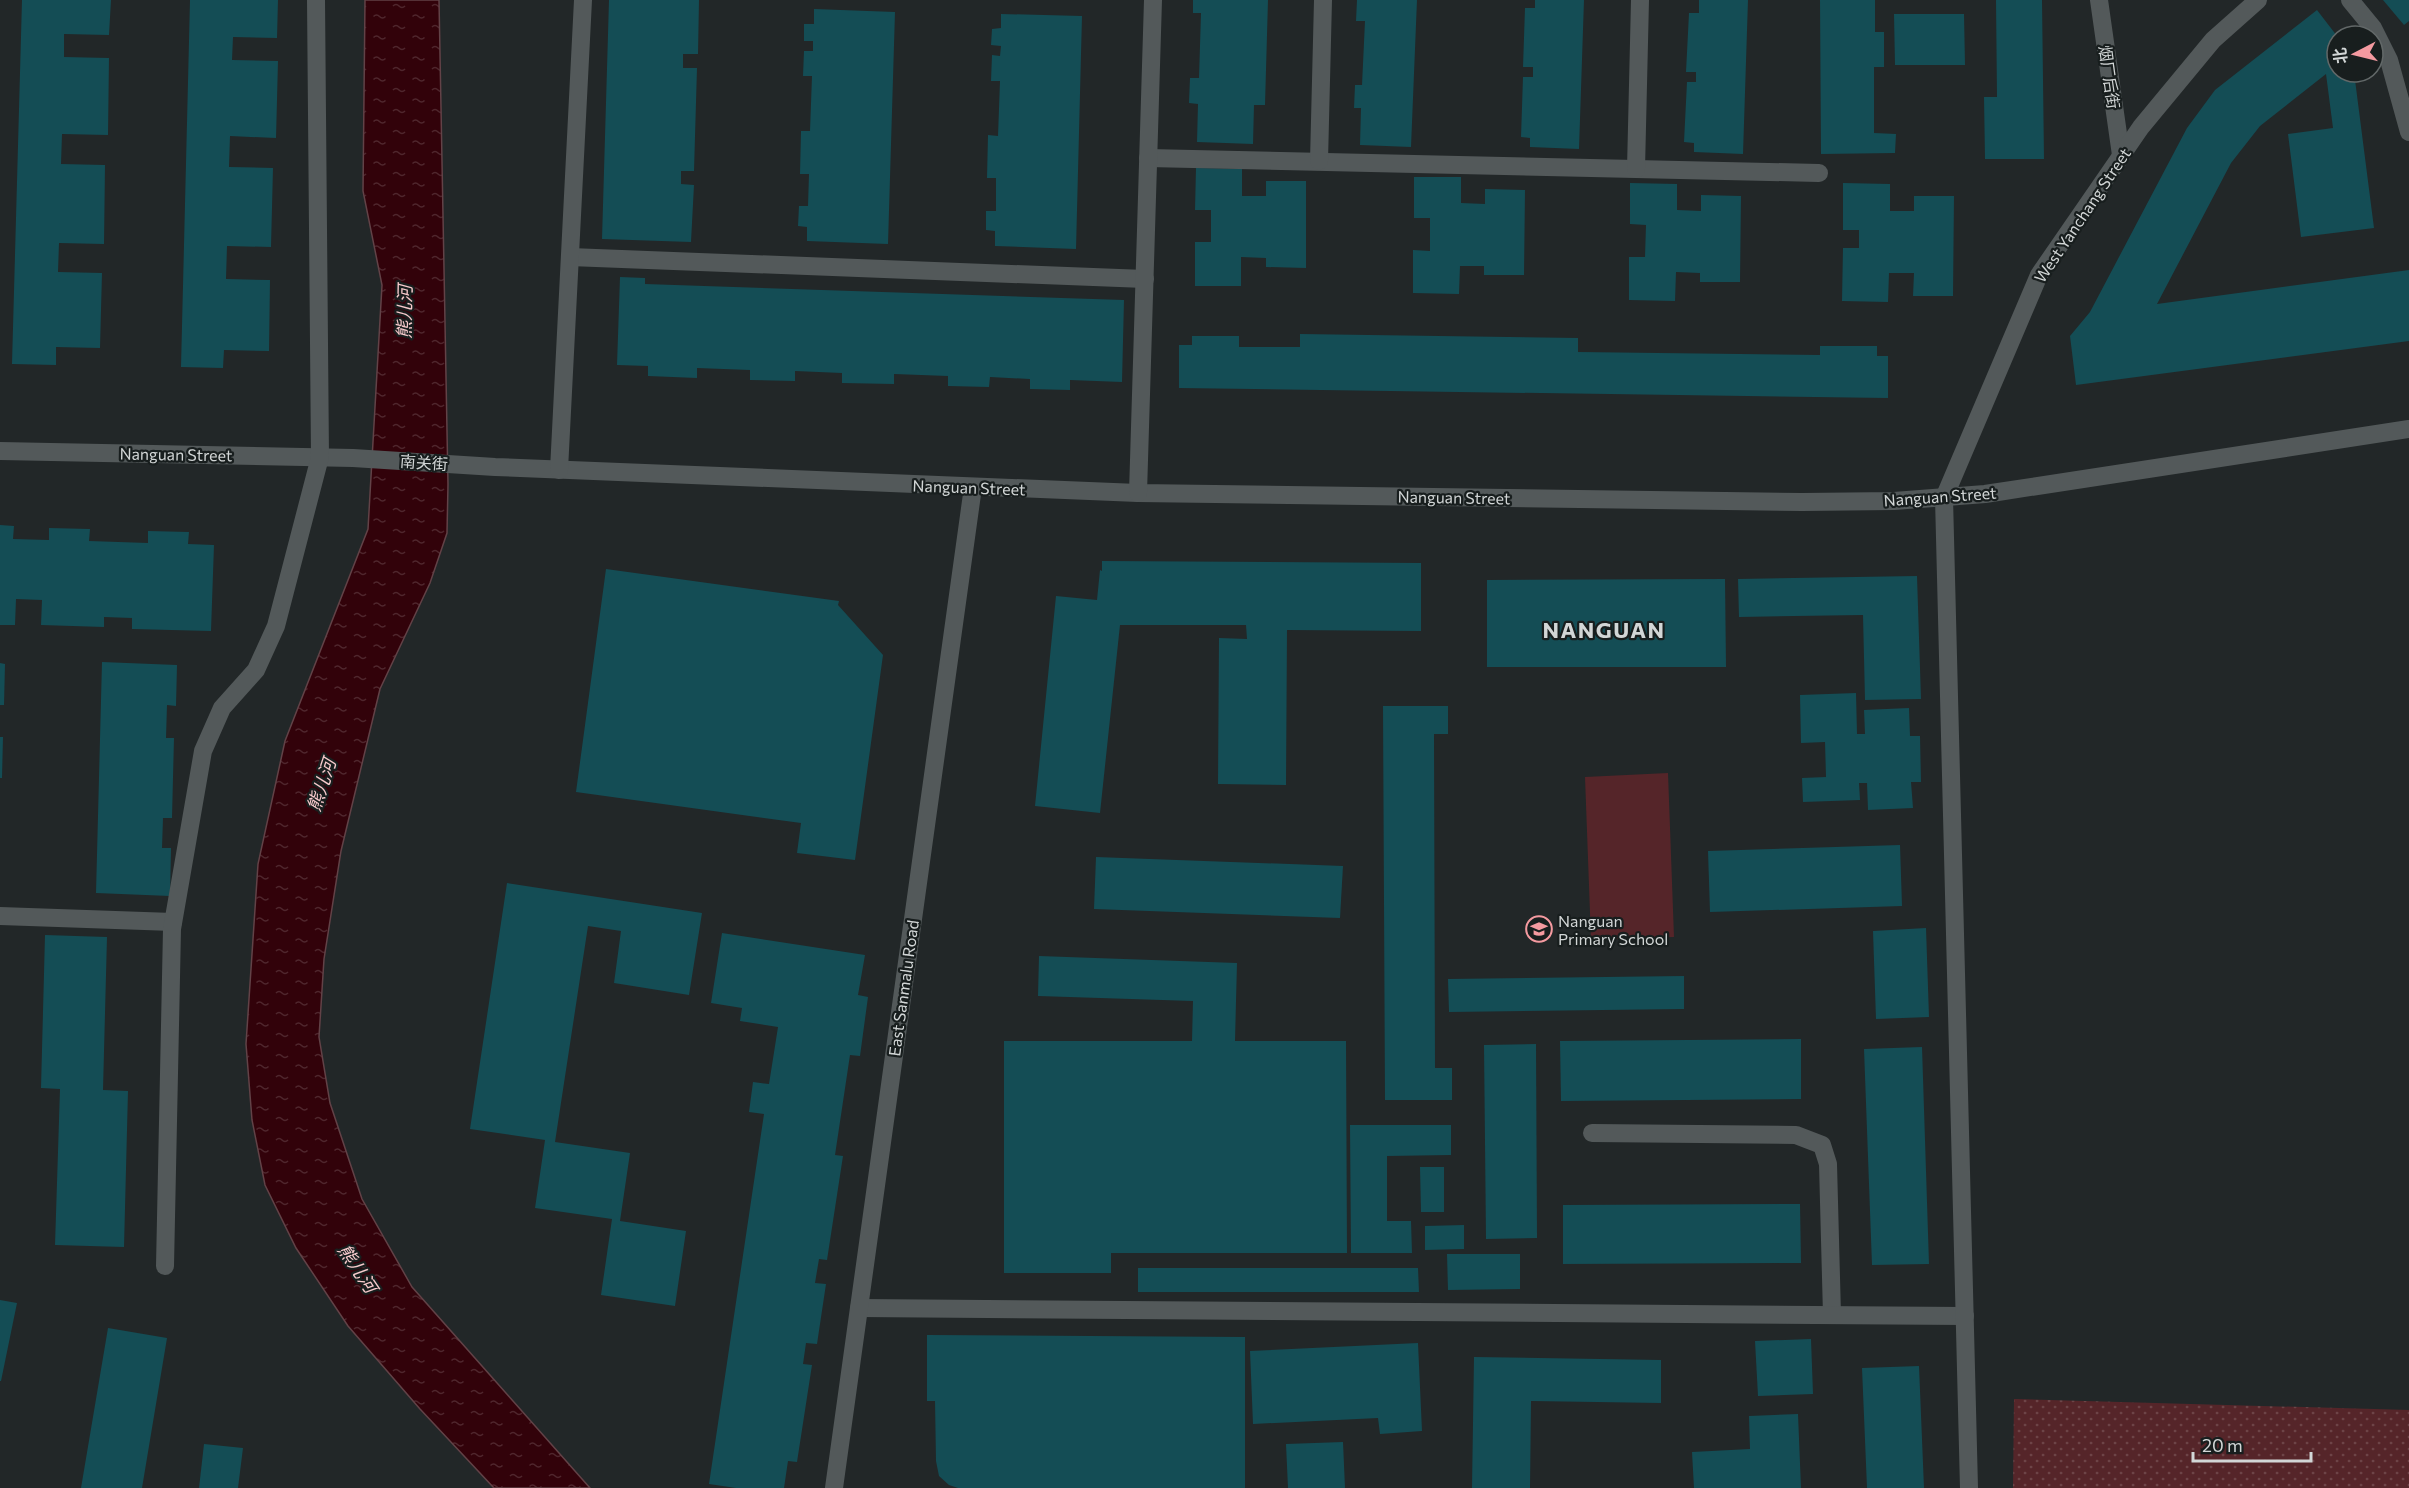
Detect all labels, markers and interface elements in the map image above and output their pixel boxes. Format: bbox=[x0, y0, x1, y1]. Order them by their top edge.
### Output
north arrow bbox=[2325, 24, 2385, 84]
street label: 烟厂后街 bbox=[2096, 44, 2124, 110]
text: 北 bbox=[2329, 47, 2350, 65]
street label: West Yanchang Street bbox=[2030, 144, 2134, 286]
water label: 熊儿河 bbox=[393, 282, 416, 339]
street label: Nanguan Street bbox=[119, 444, 233, 464]
street label: 南关街 bbox=[399, 451, 449, 473]
street label: Nanguan Street bbox=[912, 476, 1026, 498]
street label: Nanguan Street bbox=[1883, 483, 1997, 509]
street label: Nanguan Street bbox=[1397, 487, 1511, 507]
district label: NANGUAN bbox=[1542, 616, 1666, 643]
water label: 熊儿河 bbox=[302, 753, 341, 814]
place label: Nanguan Primary School bbox=[1558, 911, 1668, 948]
school or university icon: Nanguan Primary School bbox=[1524, 914, 1554, 944]
street label: East Sanmalu Road bbox=[884, 919, 922, 1057]
water label: 熊儿河 bbox=[334, 1239, 384, 1299]
scale bar bbox=[2193, 1425, 2312, 1463]
text: 20 m bbox=[2202, 1434, 2243, 1456]

